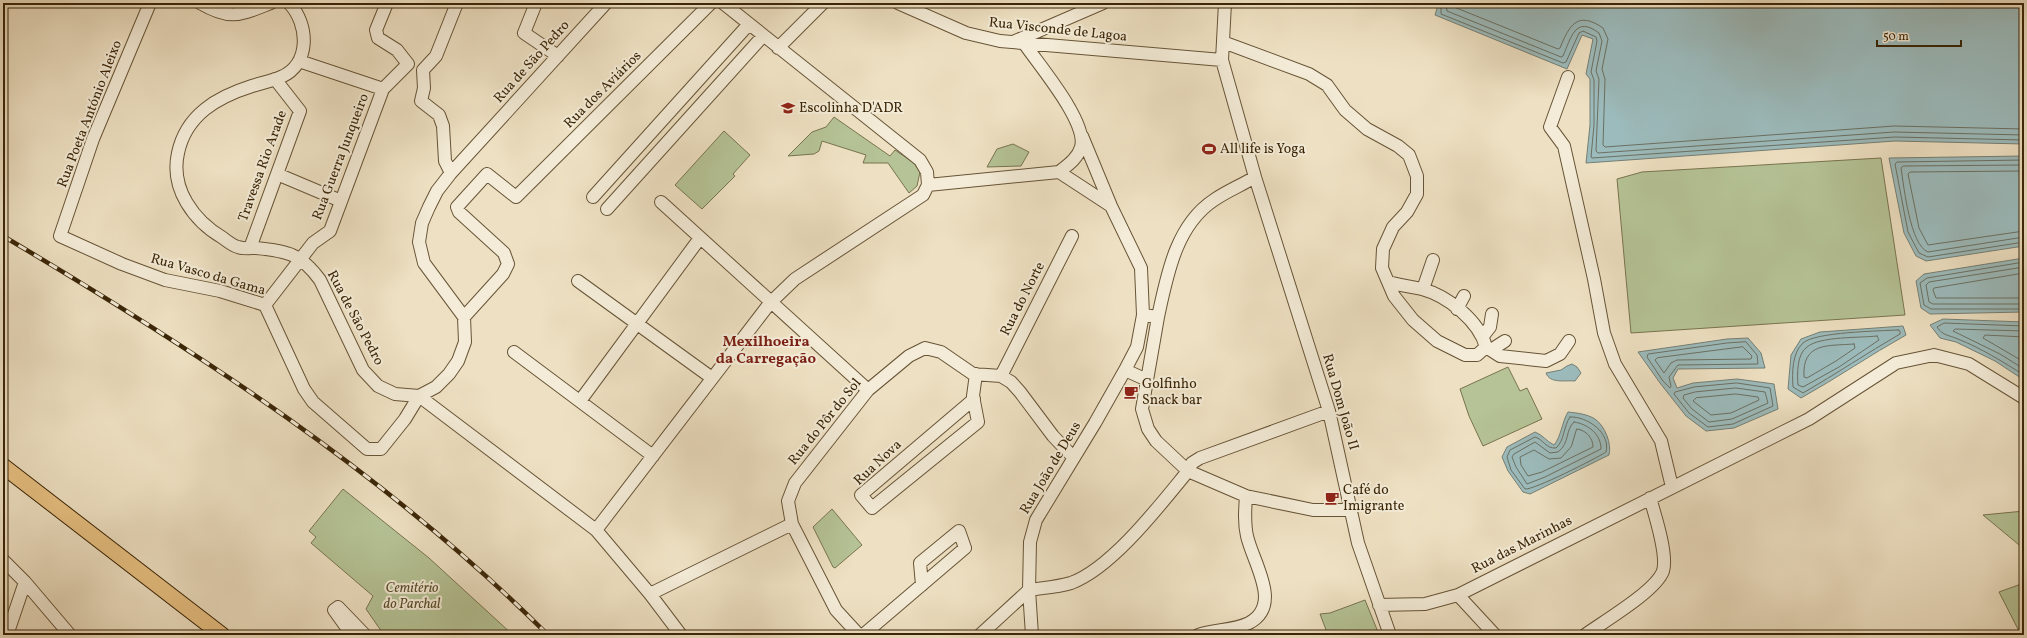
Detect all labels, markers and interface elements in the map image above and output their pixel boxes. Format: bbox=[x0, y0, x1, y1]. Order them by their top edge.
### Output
street label: Rua Visconde de Lagoa bbox=[988, 13, 1128, 47]
street label: Rua de São Pedro bbox=[490, 17, 574, 107]
scale bar bbox=[1877, 22, 1961, 48]
text: 50 m bbox=[1883, 29, 1909, 45]
street label: Rua Poeta António Aleixo bbox=[53, 38, 127, 190]
street label: Rua dos Aviários bbox=[560, 47, 646, 133]
street label: Rua Guerra Junqueiro bbox=[308, 91, 374, 223]
place label: Escolinha D'ADR bbox=[799, 99, 903, 118]
school or university icon: Escolinha D'ADR bbox=[780, 100, 796, 116]
street label: Travessa Rio Arade bbox=[234, 107, 292, 224]
place label: All life is Yoga bbox=[1220, 140, 1305, 159]
sports icon: All life is Yoga bbox=[1201, 141, 1217, 157]
street label: Rua Vasco da Gama bbox=[148, 249, 268, 301]
street label: Rua do Norte bbox=[996, 259, 1050, 339]
street label: Rua de São Pedro bbox=[322, 267, 388, 369]
district label: Mexilhoeira da Carregação bbox=[716, 332, 817, 370]
street label: Rua Dom João II bbox=[1317, 352, 1363, 452]
street label: Rua do Pôr do Sol bbox=[784, 375, 866, 469]
place label: Golfinho Snack bar bbox=[1142, 375, 1202, 410]
cafe icon: Golfinho Snack bar bbox=[1123, 384, 1139, 400]
street label: Rua João de Deus bbox=[1016, 418, 1086, 518]
street label: Rua Nova bbox=[850, 436, 906, 490]
place label: Café do Imigrante bbox=[1343, 481, 1405, 516]
cafe icon: Café do Imigrante bbox=[1324, 490, 1340, 506]
street label: Rua das Marinhas bbox=[1468, 511, 1576, 579]
park label: Cemitério do Parchal bbox=[383, 579, 441, 614]

